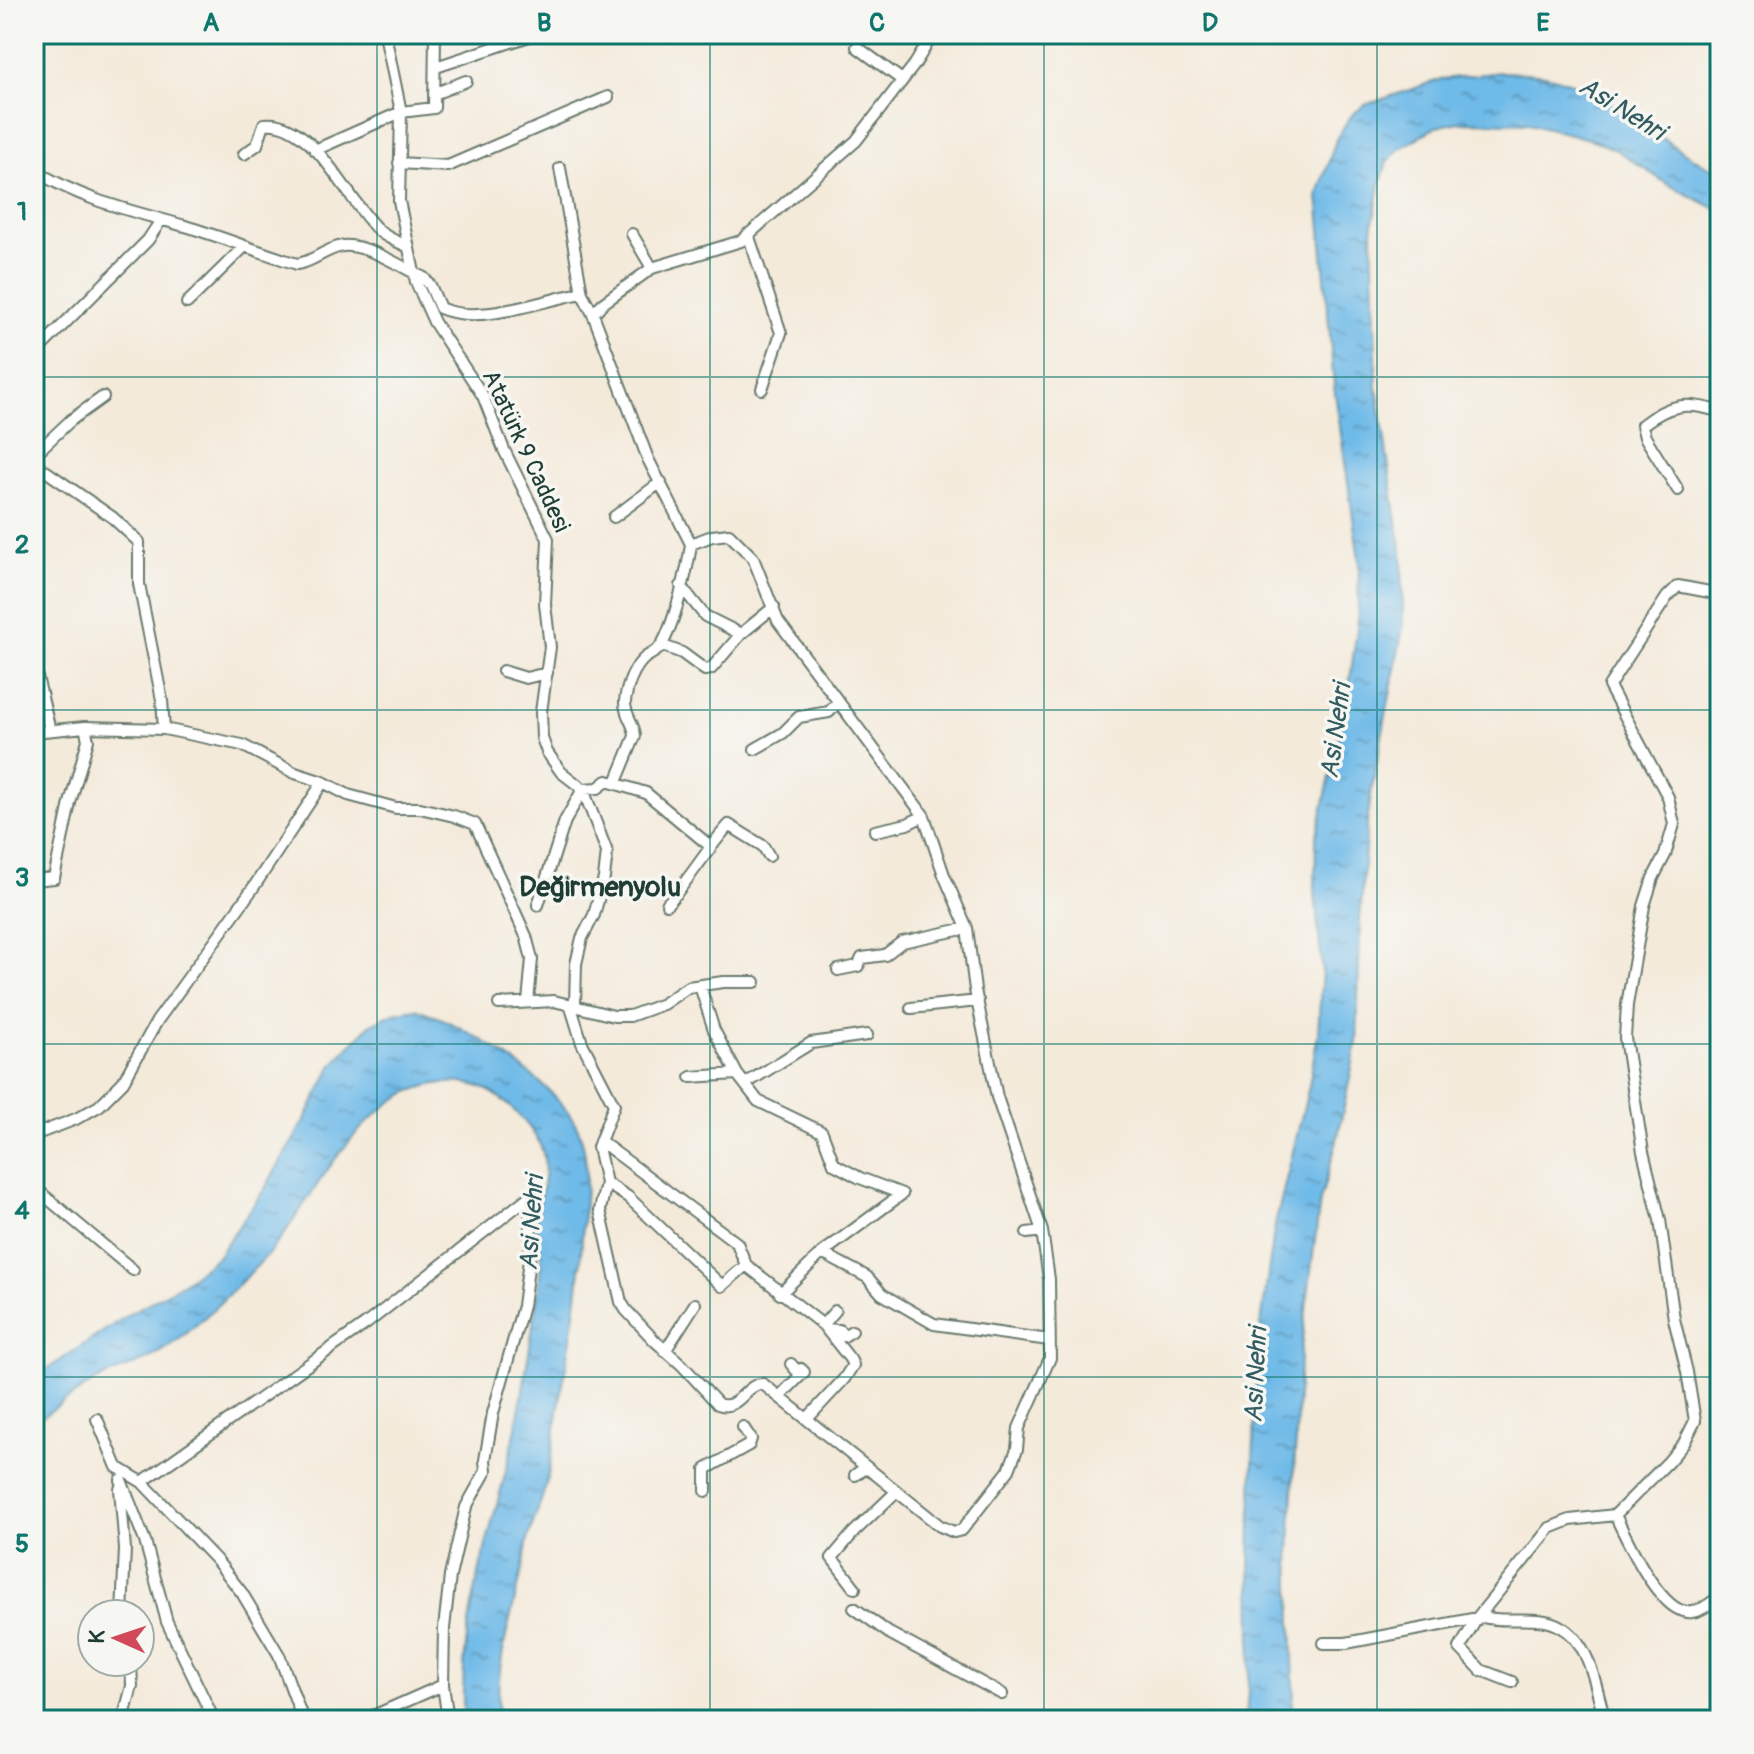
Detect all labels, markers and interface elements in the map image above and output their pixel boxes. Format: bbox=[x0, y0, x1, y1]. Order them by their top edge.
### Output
text: A bbox=[203, 7, 220, 39]
text: B bbox=[537, 7, 551, 39]
text: C bbox=[869, 7, 885, 39]
text: D bbox=[1202, 7, 1218, 39]
text: E bbox=[1536, 7, 1550, 39]
water label: Asi Nehri bbox=[1573, 70, 1675, 150]
text: 1 bbox=[17, 196, 27, 228]
street label: Atatürk 9 Caddesi bbox=[476, 365, 576, 537]
text: 2 bbox=[15, 529, 29, 561]
water label: Asi Nehri bbox=[1314, 677, 1359, 780]
text: 3 bbox=[15, 862, 29, 894]
district label: Değirmenyolu bbox=[519, 870, 681, 905]
water label: Asi Nehri bbox=[513, 1170, 552, 1272]
text: 4 bbox=[14, 1195, 30, 1227]
water label: Asi Nehri bbox=[1238, 1322, 1275, 1423]
text: 5 bbox=[15, 1528, 29, 1560]
north arrow bbox=[76, 1598, 156, 1678]
text: K bbox=[83, 1629, 111, 1644]

